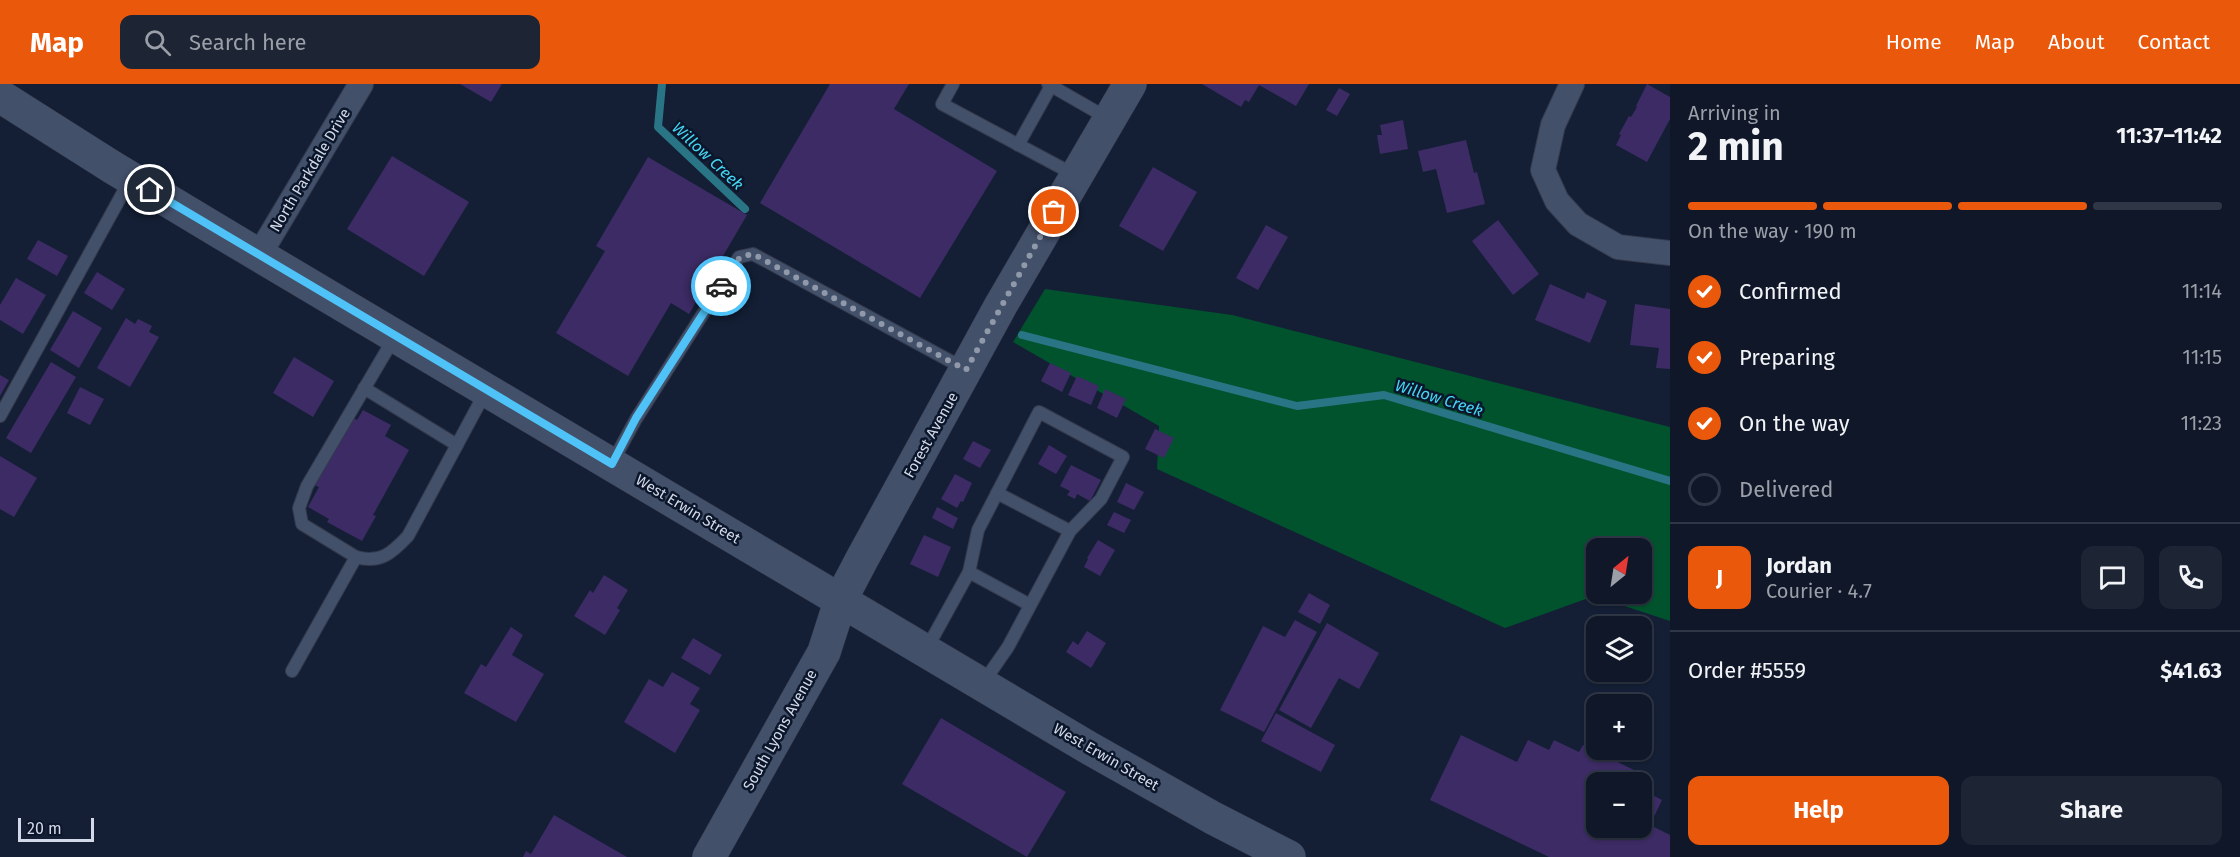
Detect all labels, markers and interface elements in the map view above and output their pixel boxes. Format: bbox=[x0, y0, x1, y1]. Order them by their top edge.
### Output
search box bbox=[120, 15, 540, 69]
text: Map bbox=[30, 26, 84, 59]
icon: search bbox=[141, 26, 174, 59]
text: Search here bbox=[189, 29, 307, 56]
text: Home bbox=[1886, 29, 1942, 55]
text: Map bbox=[1975, 29, 2015, 55]
text: About bbox=[2048, 29, 2105, 55]
text: Contact bbox=[2138, 29, 2210, 55]
text: Arriving in bbox=[1688, 101, 1781, 125]
street label: North Parkdale Drive bbox=[266, 105, 354, 235]
water label: Willow Creek bbox=[668, 118, 748, 194]
text: 11:37–11:42 bbox=[2116, 122, 2222, 149]
text: 2 min bbox=[1688, 124, 1784, 170]
pin bbox=[124, 164, 175, 215]
icon: home bbox=[133, 173, 166, 206]
pin bbox=[1028, 186, 1079, 237]
icon: bag bbox=[1037, 195, 1070, 228]
text: On the way · 190 m bbox=[1688, 219, 1857, 243]
courier bbox=[691, 256, 751, 316]
icon: car bbox=[705, 270, 738, 303]
icon: check bbox=[1688, 275, 1721, 308]
text: Confirmed bbox=[1739, 278, 1842, 305]
text: 11:14 bbox=[2182, 279, 2222, 303]
icon: check bbox=[1688, 341, 1721, 374]
text: Preparing bbox=[1739, 344, 1835, 371]
text: 11:15 bbox=[2182, 345, 2222, 369]
water label: Willow Creek bbox=[1393, 376, 1486, 420]
street label: Forest Avenue bbox=[900, 389, 962, 481]
icon: check bbox=[1688, 407, 1721, 440]
text: On the way bbox=[1739, 410, 1850, 437]
text: 11:23 bbox=[2180, 411, 2222, 435]
street label: West Erwin Street bbox=[632, 471, 744, 548]
text: Delivered bbox=[1739, 476, 1834, 503]
north arrow bbox=[1586, 538, 1652, 604]
map controls bbox=[1586, 538, 1652, 838]
button: chat bbox=[2081, 546, 2144, 609]
button: phone bbox=[2159, 546, 2222, 609]
text: Jordan bbox=[1766, 552, 1832, 579]
text: J bbox=[1716, 564, 1723, 591]
text: Courier · 4.7 bbox=[1766, 579, 1872, 603]
button: layers bbox=[1586, 616, 1652, 682]
text: Order #5559 bbox=[1688, 657, 1806, 684]
text: $41.63 bbox=[2160, 657, 2222, 684]
street label: South Lyons Avenue bbox=[739, 666, 821, 794]
button: + bbox=[1586, 694, 1652, 760]
street label: West Erwin Street bbox=[1050, 719, 1163, 795]
button: − bbox=[1586, 772, 1652, 838]
button: Help bbox=[1688, 776, 1949, 845]
button: Share bbox=[1961, 776, 2222, 845]
scale bar bbox=[18, 815, 94, 842]
text: 20 m bbox=[27, 819, 62, 838]

